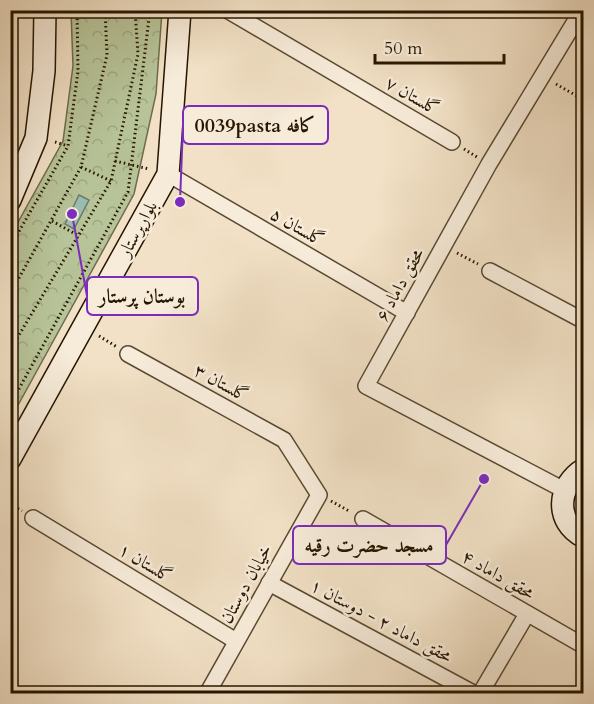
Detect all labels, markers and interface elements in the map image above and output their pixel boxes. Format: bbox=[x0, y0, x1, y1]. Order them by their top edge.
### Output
scale bar bbox=[375, 27, 504, 65]
text: 50 m bbox=[384, 36, 423, 61]
street label: گلستان ۷ bbox=[380, 71, 444, 121]
callout: 0039pasta کافه bbox=[183, 106, 328, 144]
text: 0039pasta کافه bbox=[194, 112, 316, 139]
street label: بلوارپرستار bbox=[111, 196, 164, 263]
street label: گلستان ۵ bbox=[265, 202, 329, 252]
street label: محقق داماد ۶ bbox=[370, 244, 430, 326]
callout: بوستان پرستار bbox=[87, 277, 198, 315]
text: بوستان پرستار bbox=[97, 283, 186, 310]
street label: گلستان ۳ bbox=[189, 358, 253, 408]
callout: مسجد حضرت رقیه bbox=[293, 526, 446, 564]
text: مسجد حضرت رقیه bbox=[304, 532, 434, 559]
street label: گلستان ۱ bbox=[114, 537, 176, 589]
street label: خیابان دوستان bbox=[214, 540, 278, 628]
street label: محقق داماد ۴ bbox=[457, 544, 539, 606]
street label: محقق داماد ۲ - دوستان ۱ bbox=[306, 573, 456, 669]

